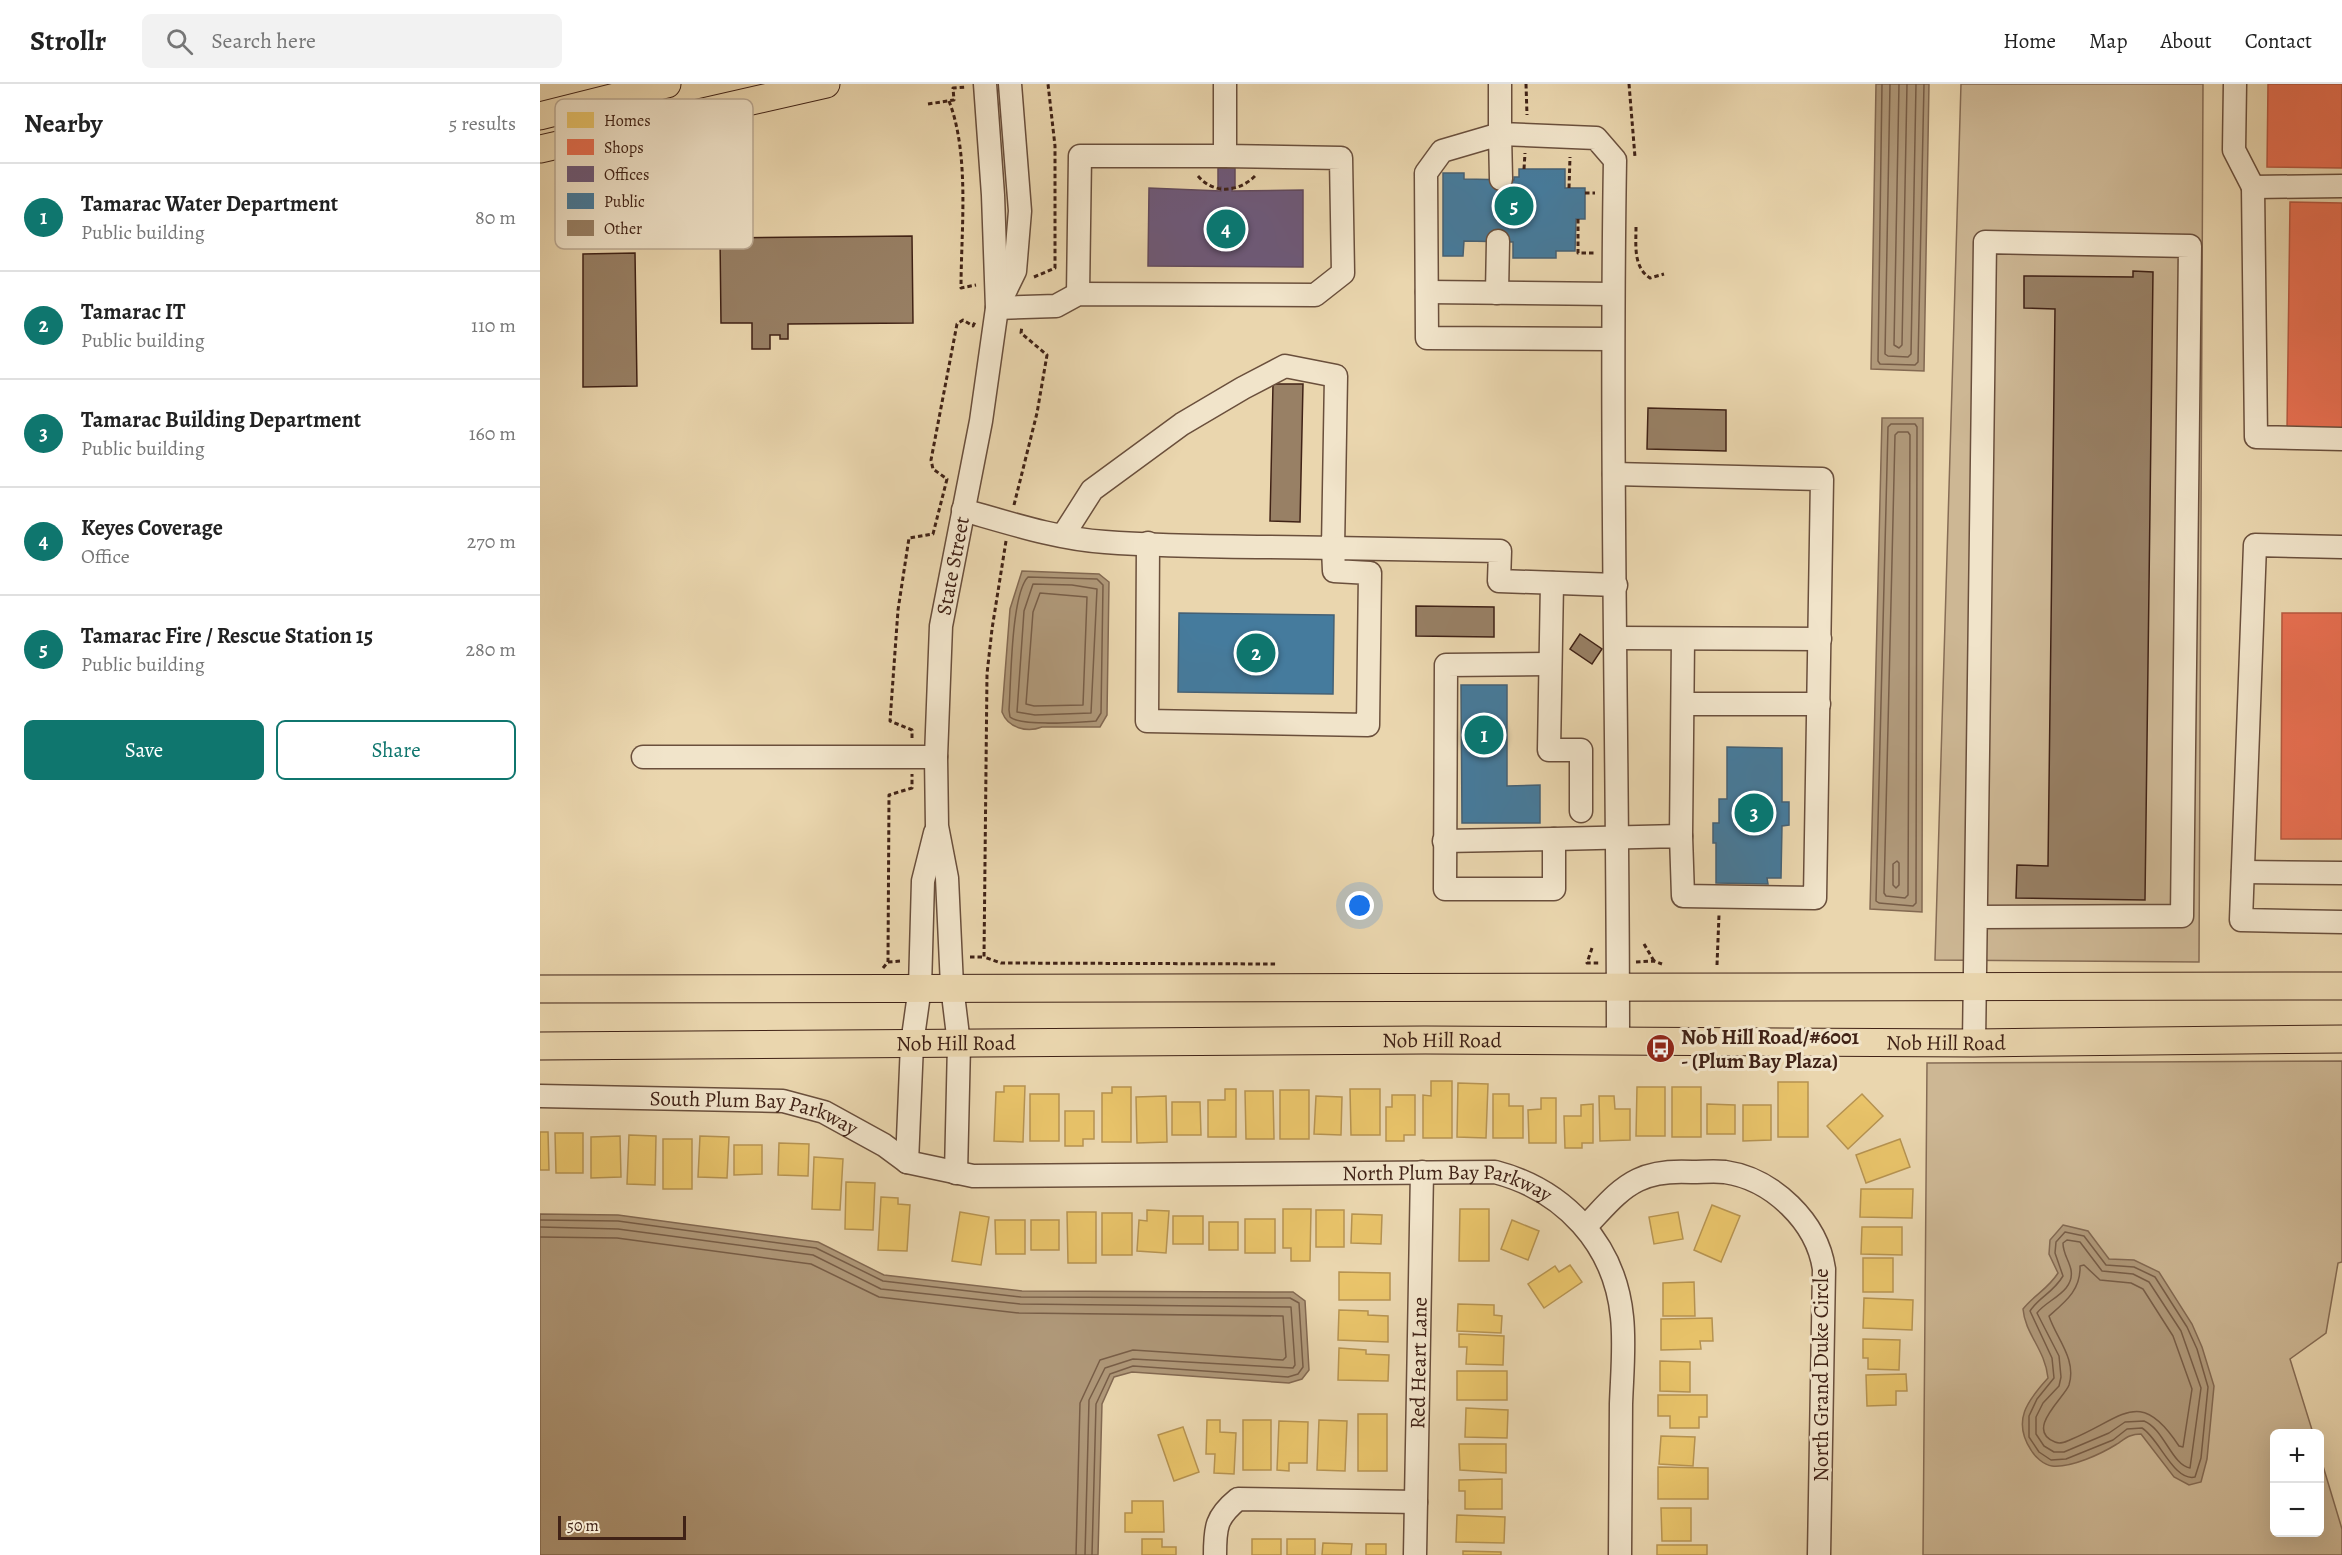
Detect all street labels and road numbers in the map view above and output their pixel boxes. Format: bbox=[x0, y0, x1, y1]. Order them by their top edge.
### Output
street label: State Street bbox=[929, 514, 976, 618]
street label: Nob Hill Road bbox=[1382, 1026, 1503, 1054]
street label: Nob Hill Road bbox=[896, 1029, 1017, 1058]
street label: Nob Hill Road bbox=[1886, 1029, 2007, 1057]
street label: South Plum Bay Parkway bbox=[649, 1084, 864, 1142]
street label: North Plum Bay Parkway bbox=[1342, 1158, 1558, 1209]
street label: North Grand Duke Circle bbox=[1807, 1268, 1835, 1482]
street label: Red Heart Lane bbox=[1403, 1297, 1434, 1429]

